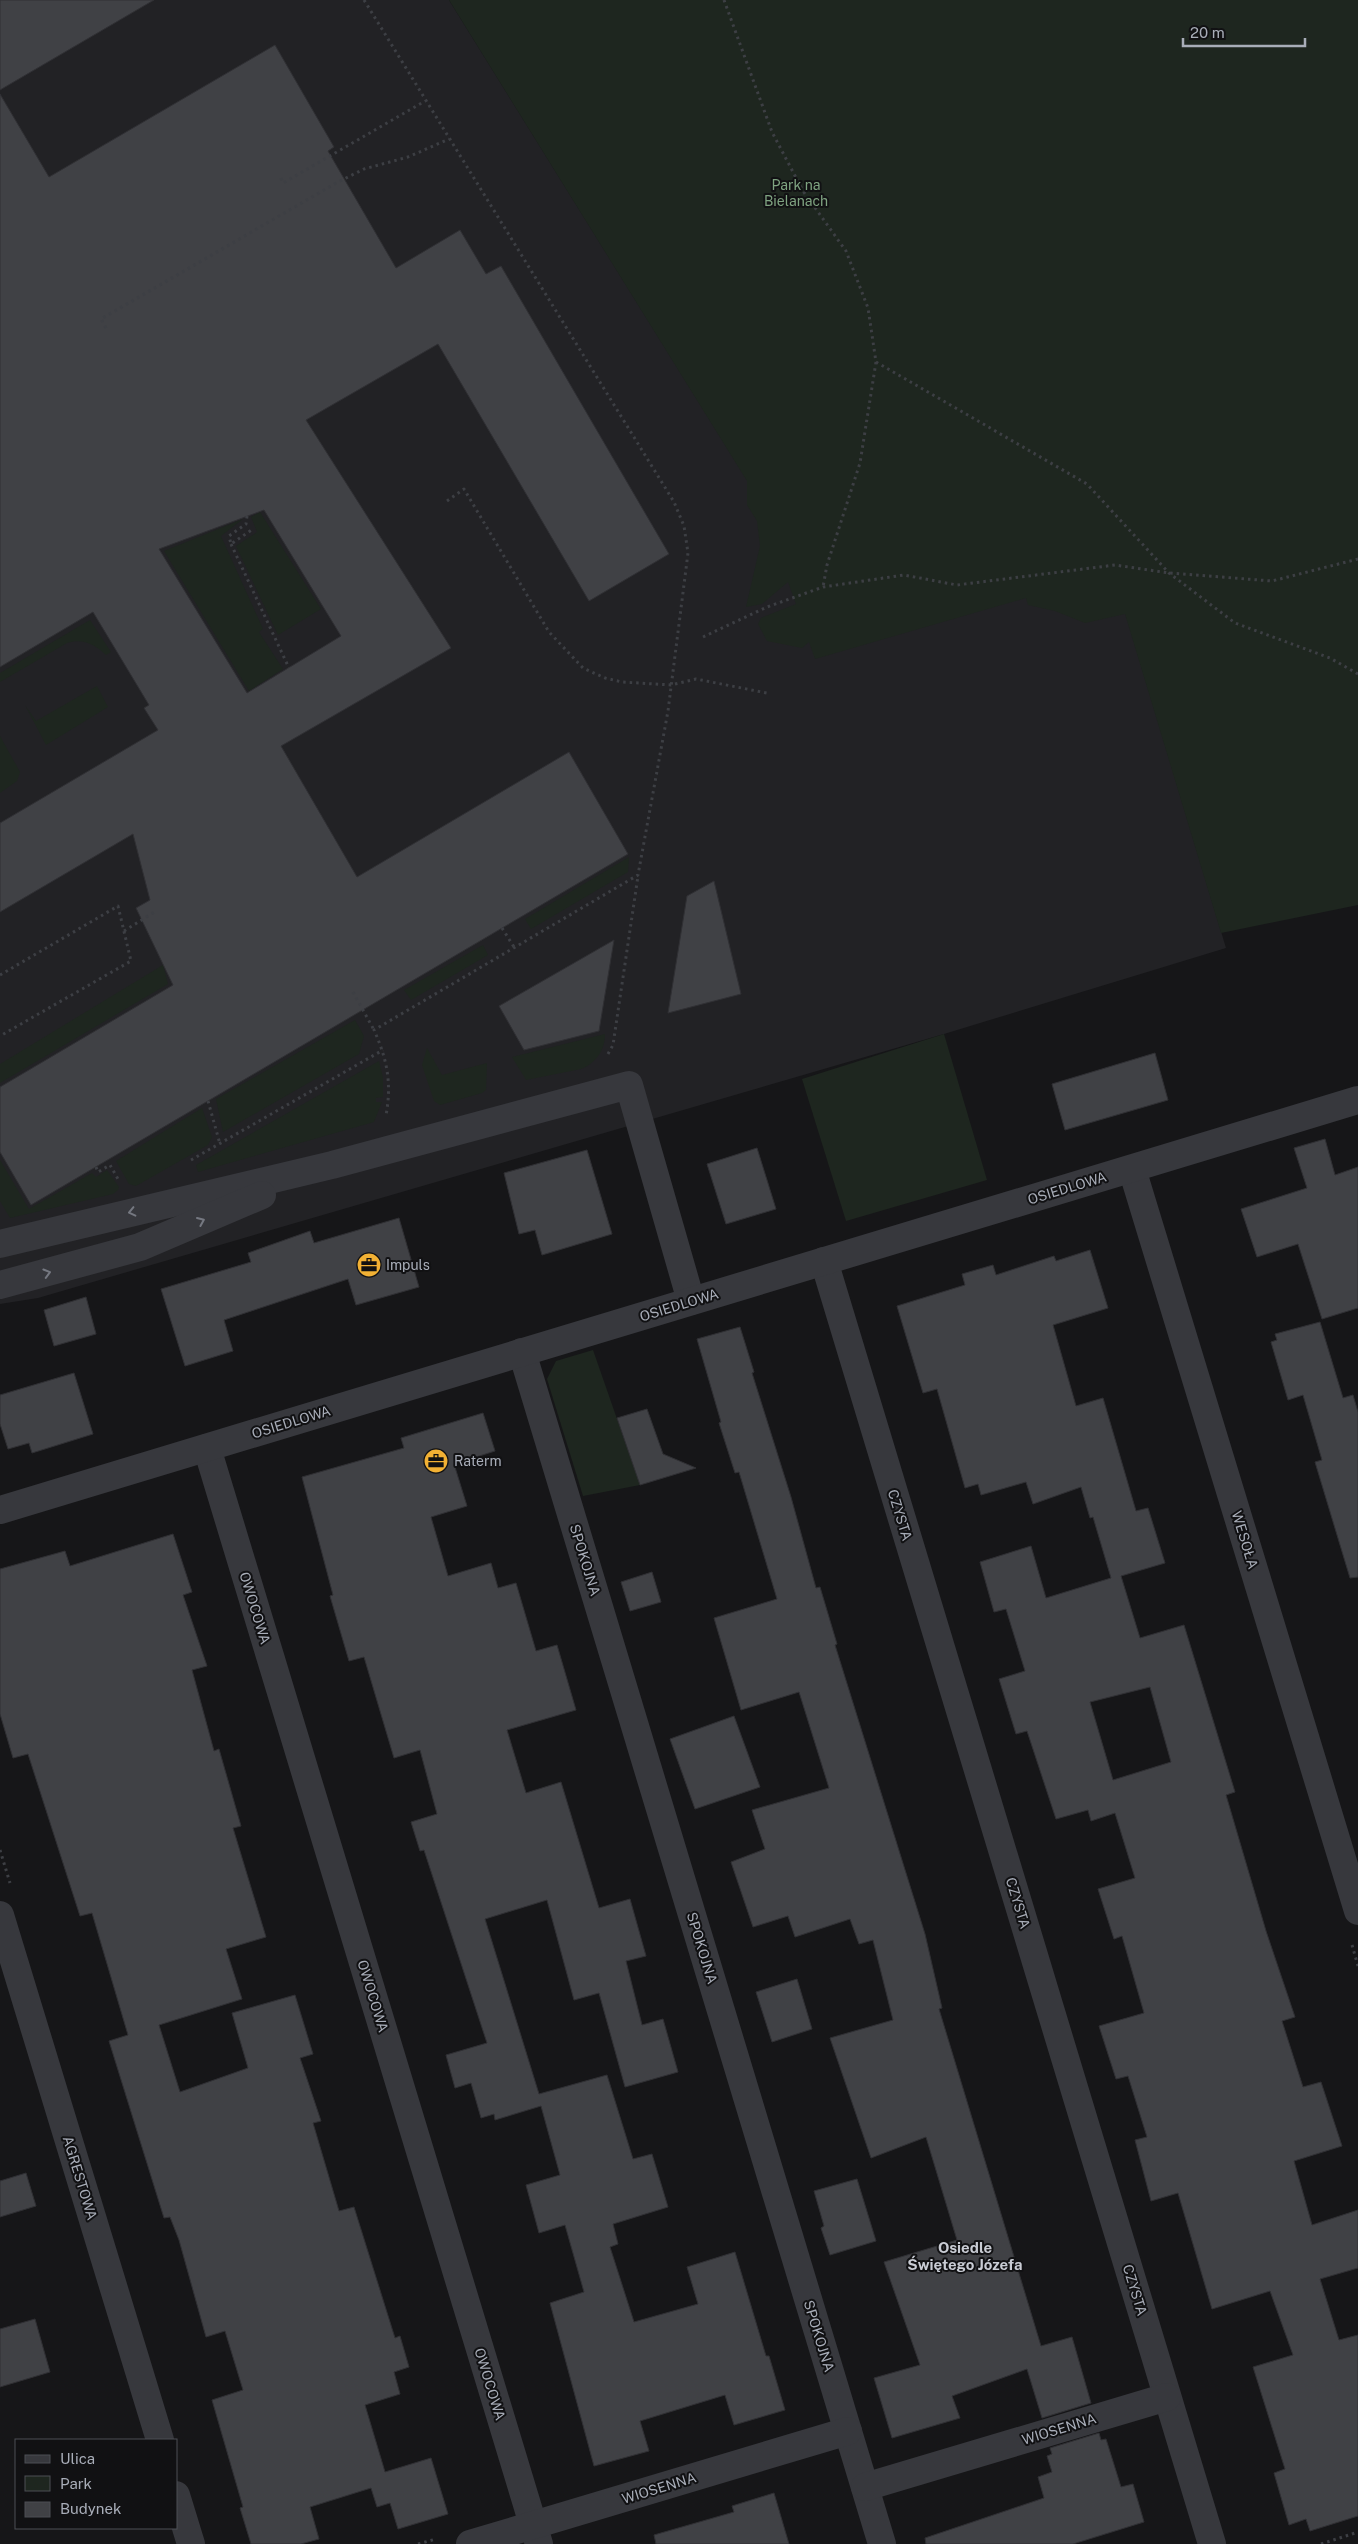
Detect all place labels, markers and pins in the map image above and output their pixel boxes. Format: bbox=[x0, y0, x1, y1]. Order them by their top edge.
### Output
office icon: Impuls bbox=[356, 1252, 382, 1278]
place label: Impuls bbox=[386, 1257, 430, 1273]
office icon: Raterm bbox=[423, 1448, 449, 1474]
place label: Raterm bbox=[454, 1453, 502, 1469]

